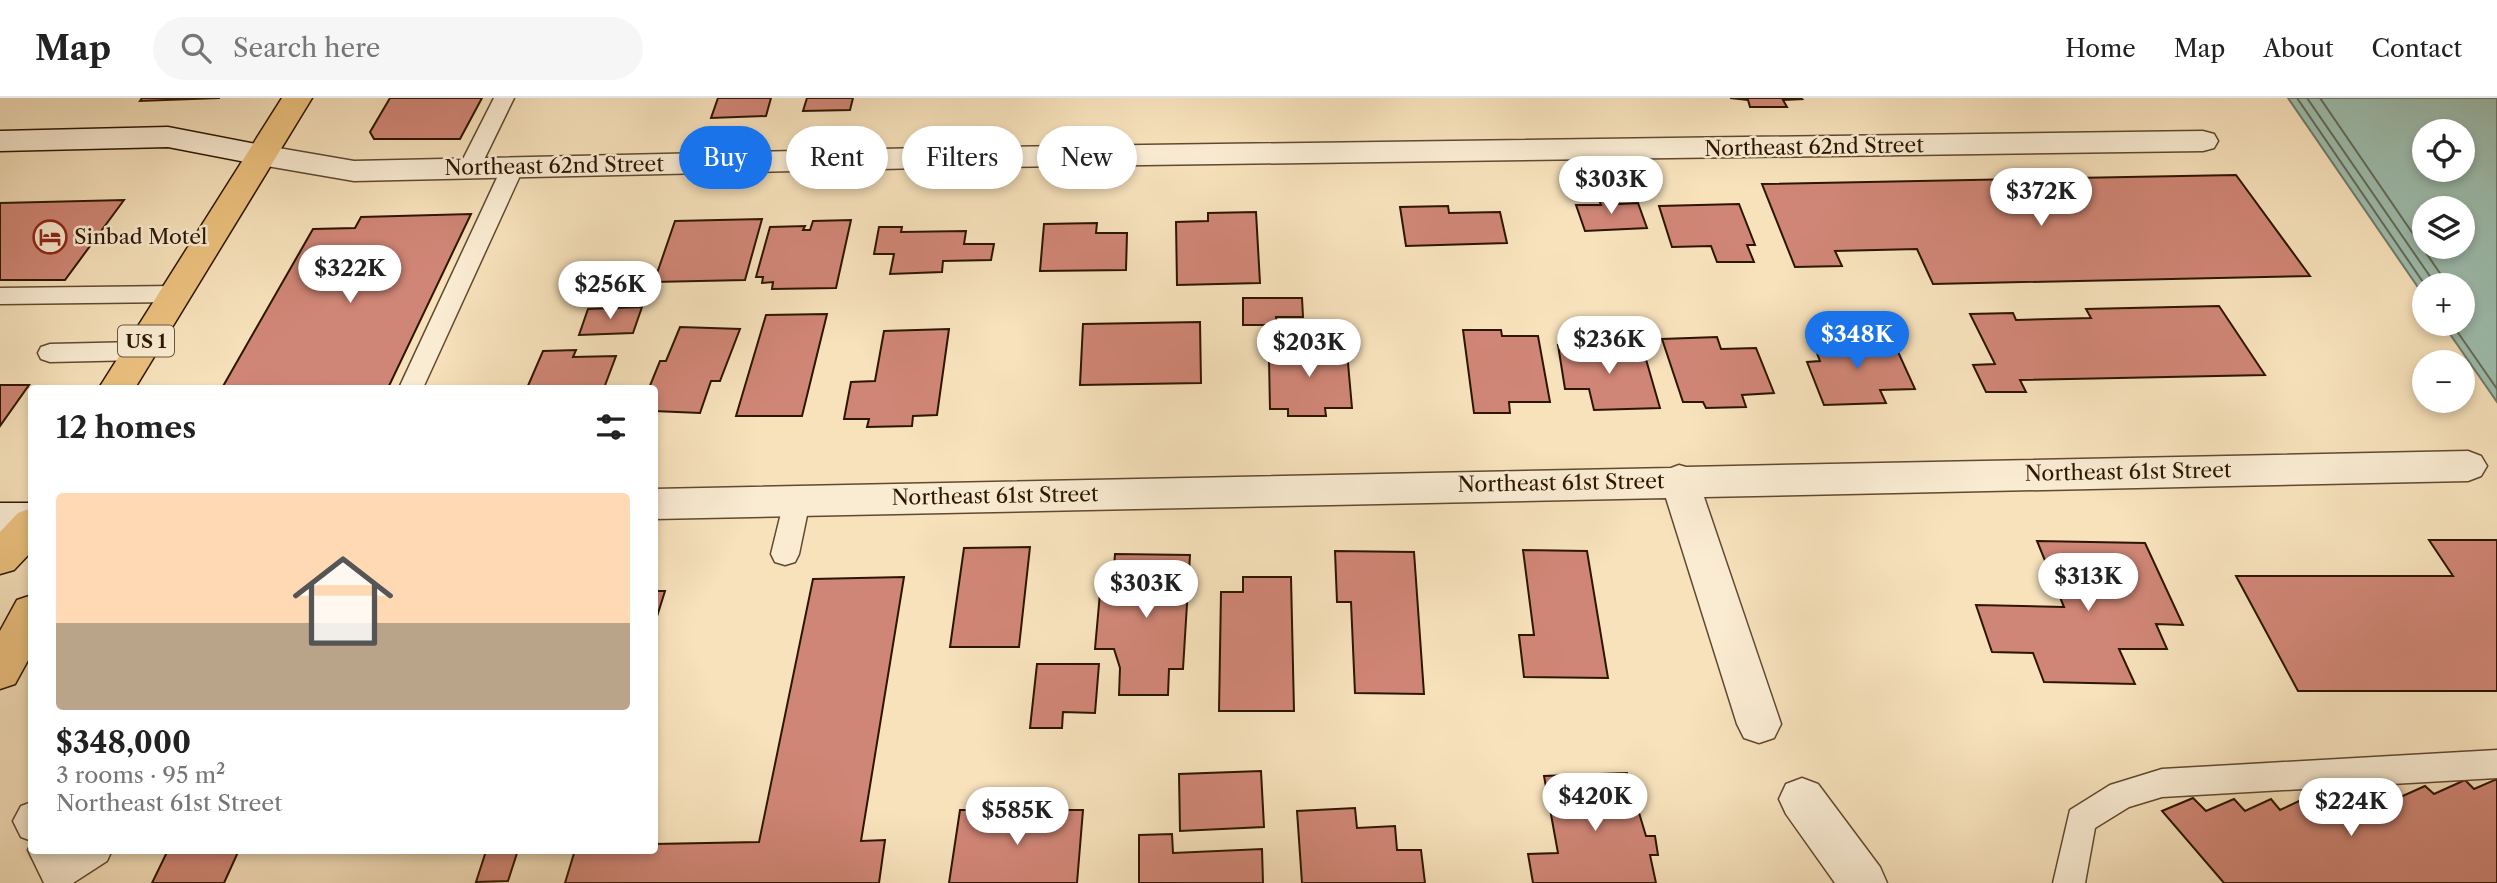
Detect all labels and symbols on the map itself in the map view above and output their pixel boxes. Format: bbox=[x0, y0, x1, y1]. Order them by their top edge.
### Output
street label: Northeast 62nd Street bbox=[1704, 132, 1924, 161]
street label: Northeast 62nd Street bbox=[444, 151, 664, 180]
pin: $303K bbox=[1562, 156, 1660, 216]
pin: $372K bbox=[1992, 169, 2090, 228]
hotel icon: Sinbad Motel bbox=[31, 218, 69, 256]
place label: Sinbad Motel bbox=[74, 224, 207, 249]
pin: $322K bbox=[301, 246, 399, 305]
pin: $256K bbox=[561, 262, 659, 321]
pin: $348K bbox=[1808, 312, 1906, 371]
pin: $236K bbox=[1560, 316, 1658, 376]
pin: $203K bbox=[1260, 320, 1358, 379]
road number: US 1 bbox=[118, 326, 174, 356]
street label: Northeast 61st Street bbox=[2024, 457, 2232, 486]
street label: Northeast 61st Street bbox=[1457, 468, 1665, 497]
street label: Northeast 61st Street bbox=[891, 481, 1099, 510]
pin: $313K bbox=[2039, 554, 2137, 613]
pin: $303K bbox=[1097, 560, 1195, 620]
pin: $420K bbox=[1546, 774, 1644, 833]
pin: $224K bbox=[2302, 778, 2400, 838]
pin: $585K bbox=[968, 788, 1066, 847]

